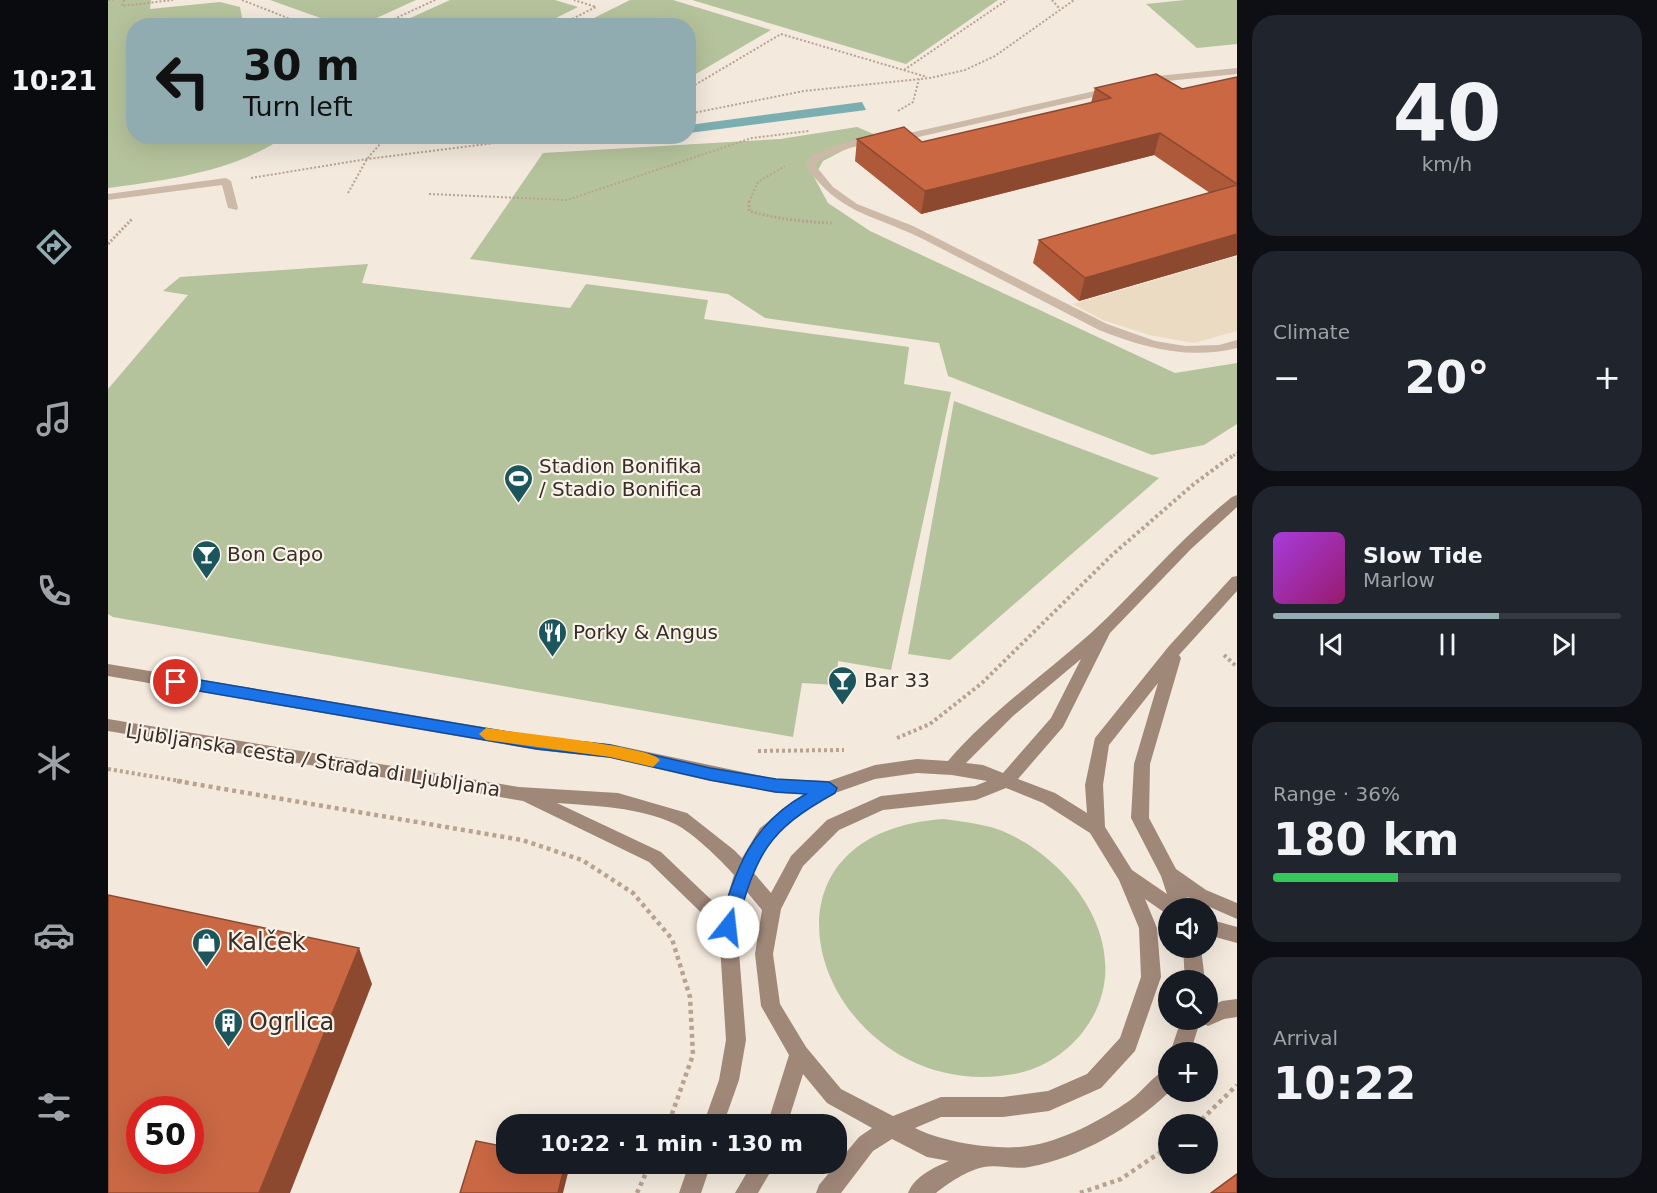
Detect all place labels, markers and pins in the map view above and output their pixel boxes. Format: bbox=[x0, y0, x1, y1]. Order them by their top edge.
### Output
place label: Stadion Bonifika / Stadio Bonifica bbox=[539, 454, 702, 501]
sports icon: Stadion Bonifika / Stadio Bonifica bbox=[502, 462, 534, 504]
bar icon: Bon Capo bbox=[190, 538, 222, 580]
place label: Bon Capo bbox=[227, 542, 323, 566]
restaurant icon: Porky & Angus bbox=[536, 616, 568, 658]
place label: Porky & Angus bbox=[573, 620, 718, 644]
pin bbox=[150, 656, 201, 707]
bar icon: Bar 33 bbox=[827, 664, 859, 706]
place label: Bar 33 bbox=[864, 668, 930, 692]
shop icon: Kalček bbox=[190, 926, 222, 968]
place label: Kalček bbox=[227, 928, 306, 956]
building icon: Ogrlica bbox=[212, 1006, 244, 1048]
place label: Ogrlica bbox=[249, 1008, 334, 1036]

